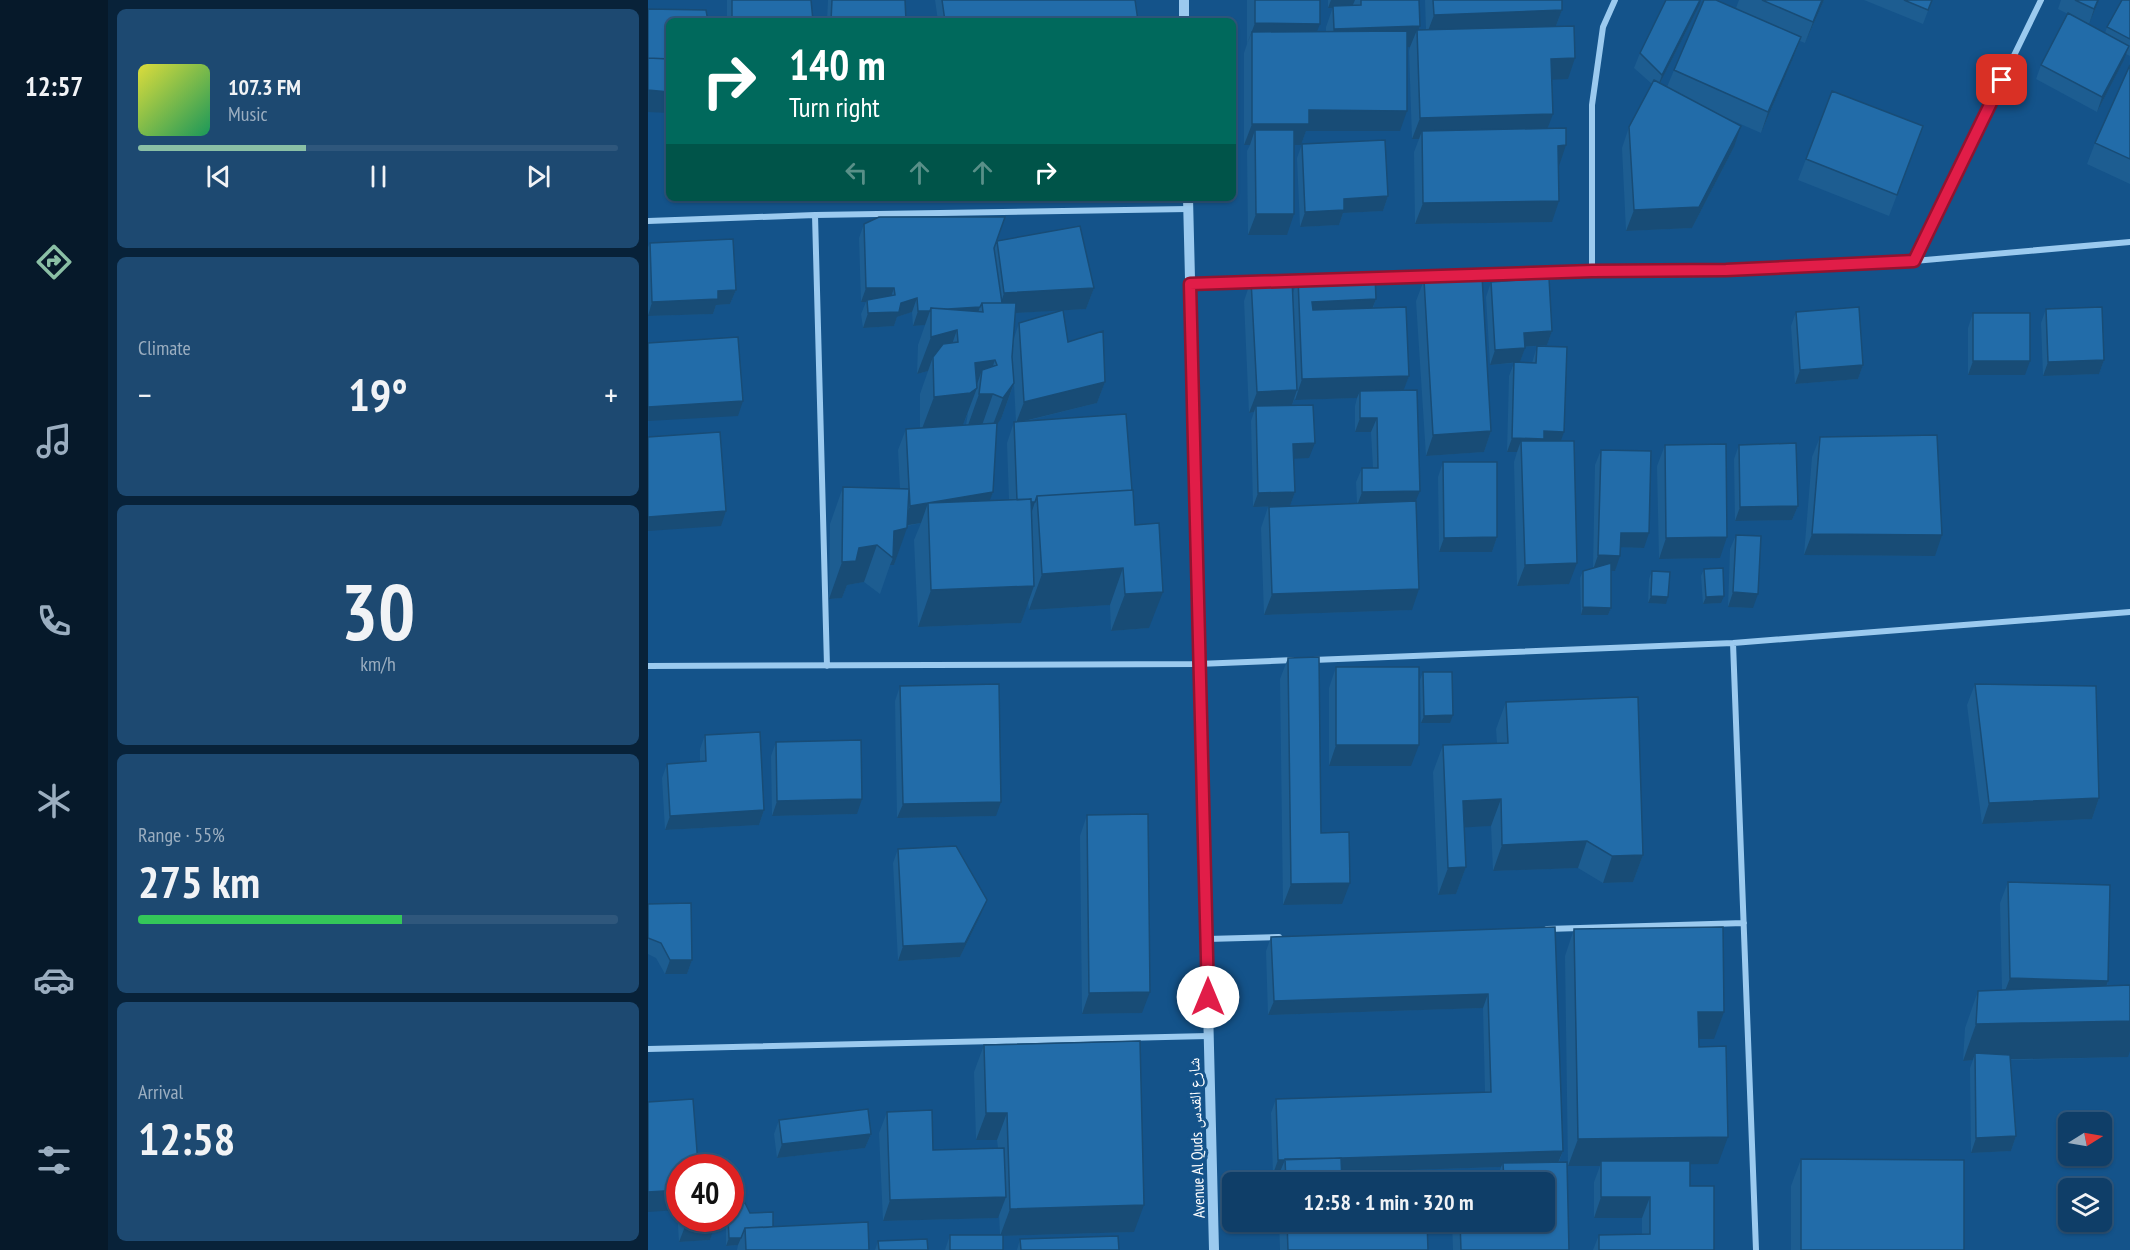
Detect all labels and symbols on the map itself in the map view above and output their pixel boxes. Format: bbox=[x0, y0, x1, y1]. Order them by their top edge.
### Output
pin bbox=[1976, 54, 2027, 105]
position arrow bbox=[1176, 965, 1240, 1029]
street label: Avenue Al Quds شارع القدس bbox=[1183, 1057, 1210, 1219]
north arrow bbox=[2058, 1112, 2112, 1166]
speed limit sign: 40 bbox=[666, 1154, 744, 1232]

